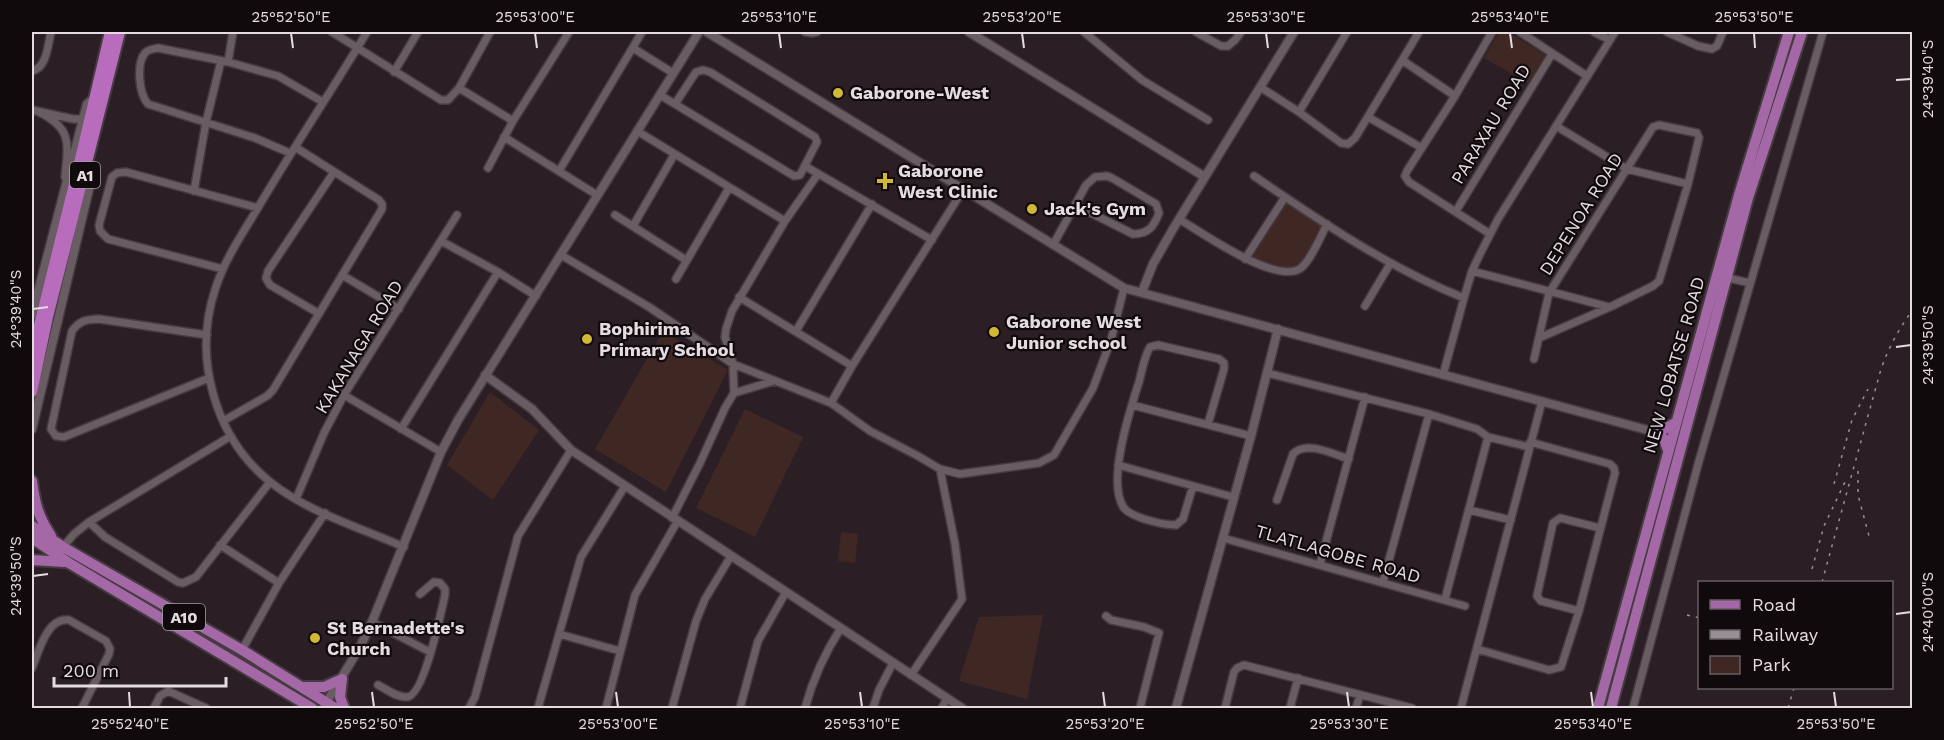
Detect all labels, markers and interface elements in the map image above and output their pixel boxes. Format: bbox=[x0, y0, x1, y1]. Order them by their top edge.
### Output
text: 25°52'50"E bbox=[251, 8, 331, 26]
text: 25°53'00"E bbox=[495, 8, 575, 26]
text: 25°53'10"E bbox=[741, 8, 817, 26]
text: 25°53'20"E bbox=[982, 8, 1062, 26]
text: 25°53'30"E bbox=[1226, 8, 1306, 26]
text: 25°53'40"E bbox=[1471, 8, 1549, 26]
text: 25°53'50"E bbox=[1714, 8, 1794, 26]
text: 24°39'40"S bbox=[1919, 40, 1937, 118]
street label: PARAXAU ROAD bbox=[1447, 60, 1535, 187]
place label: Gaborone-West bbox=[850, 82, 989, 103]
marker: Gaborone-West bbox=[831, 86, 845, 100]
street label: DEPENOA ROAD bbox=[1534, 149, 1627, 279]
place label: Gaborone West Clinic bbox=[898, 160, 998, 202]
road number: A1 bbox=[70, 162, 100, 188]
marker: Gaborone West Clinic bbox=[876, 172, 894, 190]
place label: Jack's Gym bbox=[1044, 198, 1146, 219]
marker: Jack's Gym bbox=[1025, 202, 1039, 216]
text: 24°39'40"S bbox=[7, 270, 25, 348]
street label: NEW LOBATSE ROAD bbox=[1638, 274, 1709, 456]
street label: KAKANAGA ROAD bbox=[310, 276, 407, 417]
text: 24°39'50"S bbox=[1919, 305, 1937, 385]
place label: Gaborone West Junior school bbox=[1006, 311, 1141, 353]
place label: Bophirima Primary School bbox=[599, 318, 735, 360]
marker: Gaborone West Junior school bbox=[987, 325, 1001, 339]
marker: Bophirima Primary School bbox=[580, 332, 594, 346]
street label: TLATLAGOBE ROAD bbox=[1253, 520, 1423, 587]
text: 24°39'50"S bbox=[7, 536, 25, 616]
text: 24°40'00"S bbox=[1919, 572, 1937, 652]
legend bbox=[1698, 581, 1893, 689]
text: Road bbox=[1752, 594, 1796, 615]
road number: A10 bbox=[163, 604, 205, 630]
place label: St Bernadette's Church bbox=[327, 617, 465, 659]
text: Railway bbox=[1752, 624, 1819, 645]
marker: St Bernadette's Church bbox=[308, 631, 322, 645]
scale bar bbox=[54, 650, 226, 688]
text: Park bbox=[1752, 654, 1791, 675]
text: 200 m bbox=[63, 660, 119, 681]
text: 25°52'40"E bbox=[91, 715, 169, 733]
text: 25°52'50"E bbox=[334, 715, 414, 733]
text: 25°53'00"E bbox=[578, 715, 658, 733]
text: 25°53'10"E bbox=[824, 715, 900, 733]
text: 25°53'20"E bbox=[1065, 715, 1145, 733]
text: 25°53'30"E bbox=[1309, 715, 1389, 733]
text: 25°53'40"E bbox=[1554, 715, 1632, 733]
text: 25°53'50"E bbox=[1796, 715, 1876, 733]

